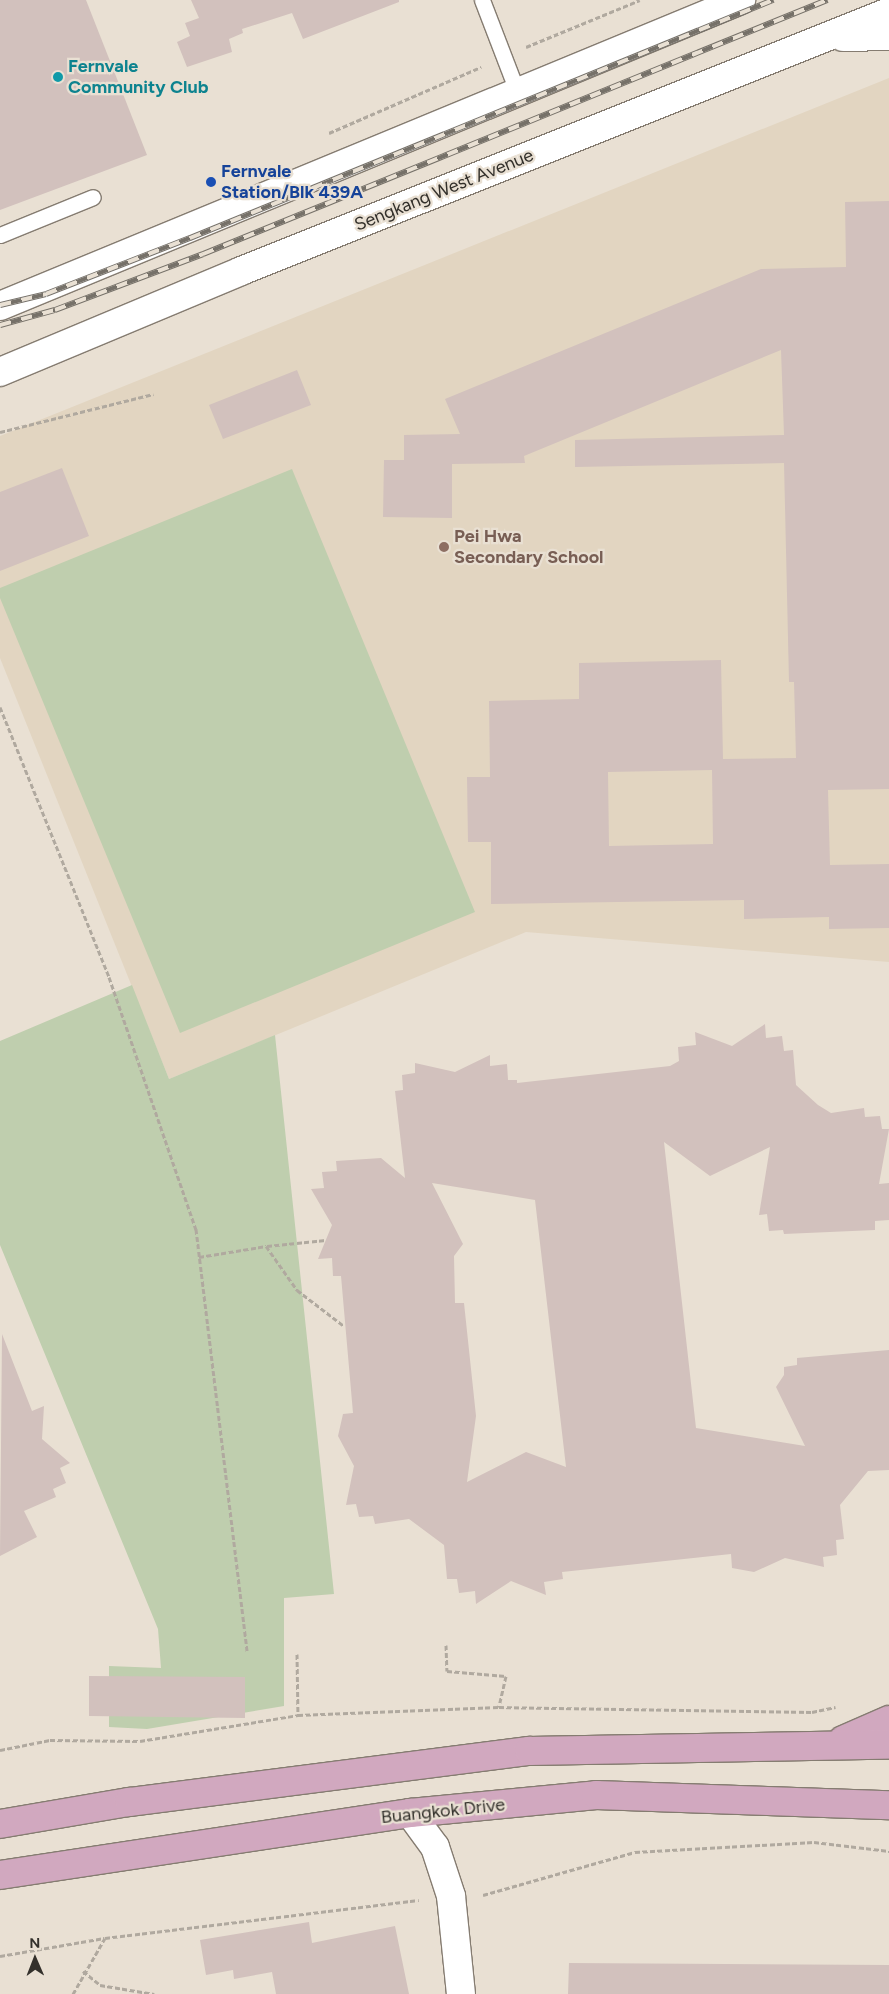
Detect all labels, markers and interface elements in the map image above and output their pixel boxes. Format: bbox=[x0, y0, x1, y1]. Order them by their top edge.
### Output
place label: Fernvale Community Club bbox=[68, 56, 208, 98]
marker: Fernvale Community Club bbox=[52, 71, 64, 83]
street label: Sengkang West Avenue bbox=[351, 144, 537, 236]
place label: Fernvale Station/Blk 439A bbox=[221, 161, 363, 203]
marker: Fernvale Station/Blk 439A bbox=[205, 176, 217, 188]
place label: Pei Hwa Secondary School bbox=[454, 526, 604, 568]
marker: Pei Hwa Secondary School bbox=[438, 541, 450, 553]
street label: Buangkok Drive bbox=[380, 1794, 506, 1828]
north arrow bbox=[10, 1934, 60, 1984]
text: N bbox=[29, 1935, 40, 1952]

